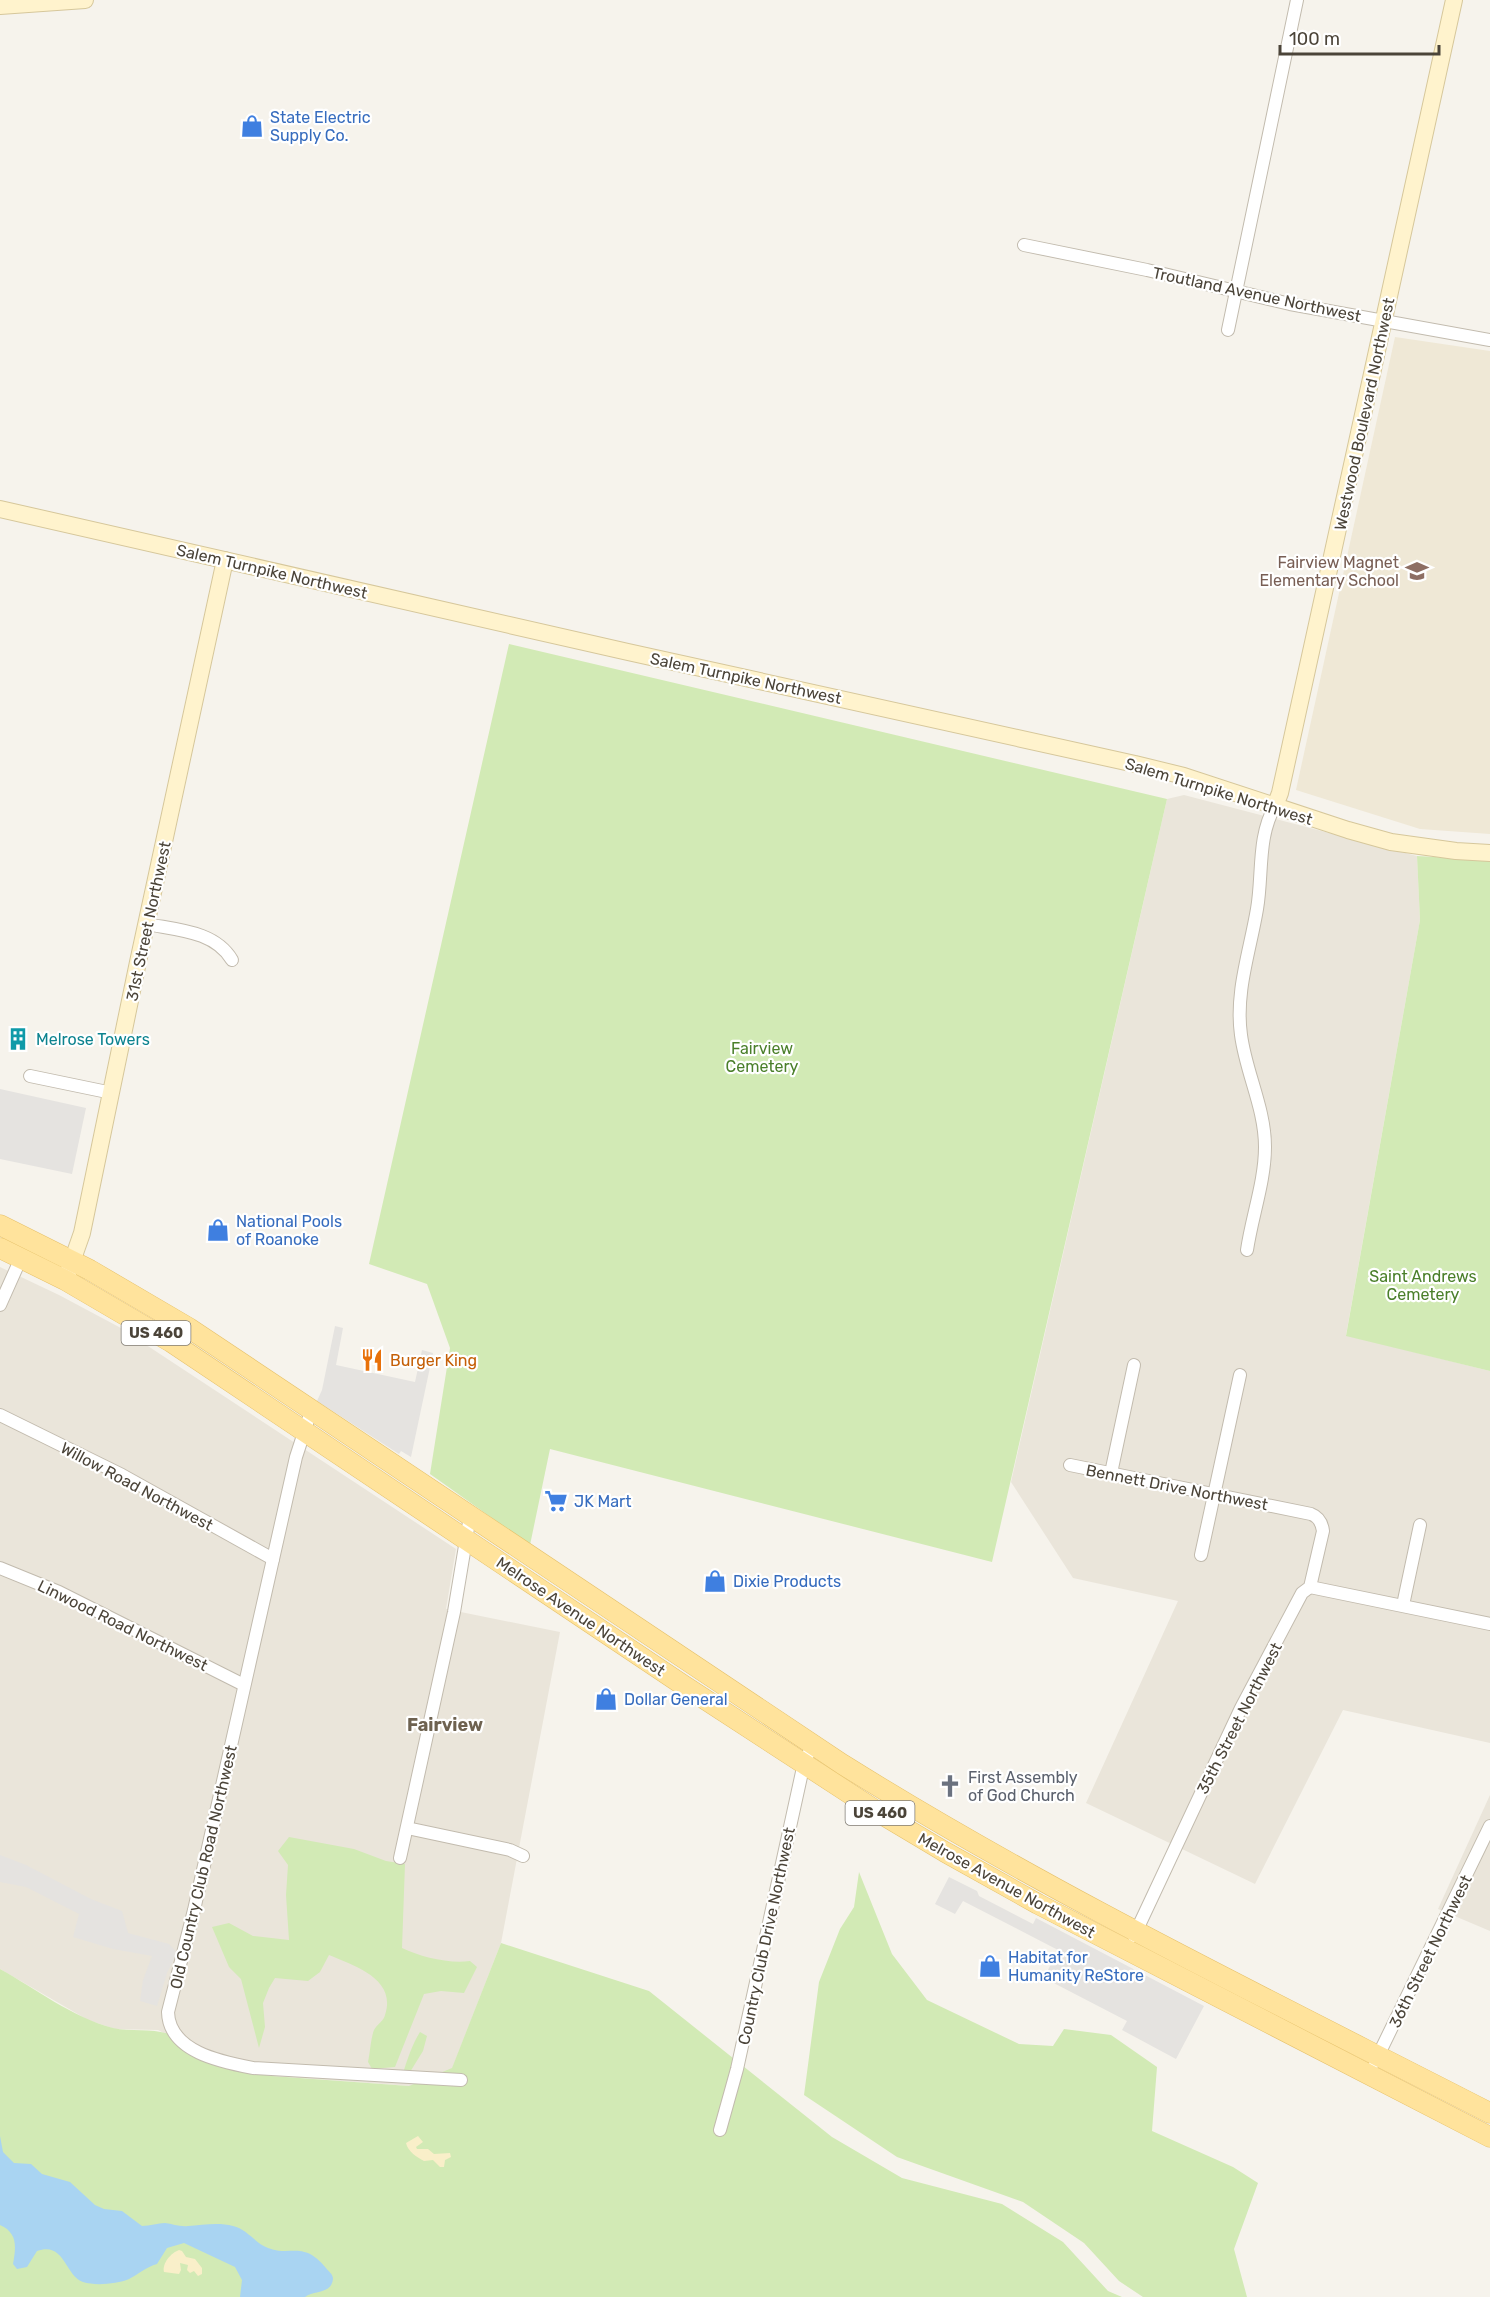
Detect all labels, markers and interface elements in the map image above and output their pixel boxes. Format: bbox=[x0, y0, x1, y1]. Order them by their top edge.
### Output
scale bar bbox=[1280, 18, 1439, 56]
text: 100 m bbox=[1289, 28, 1340, 50]
place label: State Electric Supply Co. bbox=[270, 108, 371, 145]
shop icon: State Electric Supply Co. bbox=[239, 113, 265, 139]
street label: Troutland Avenue Northwest bbox=[1151, 263, 1363, 326]
street label: Westwood Boulevard Northwest bbox=[1331, 296, 1398, 532]
street label: Salem Turnpike Northwest bbox=[175, 540, 369, 603]
place label: Fairview Magnet Elementary School bbox=[1259, 553, 1399, 590]
school or university icon: Fairview Magnet Elementary School bbox=[1404, 558, 1430, 584]
street label: Salem Turnpike Northwest bbox=[648, 649, 843, 708]
street label: Salem Turnpike Northwest bbox=[1123, 754, 1315, 829]
street label: 31st Street Northwest bbox=[122, 839, 175, 1003]
building icon: Melrose Towers bbox=[5, 1026, 31, 1052]
place label: Melrose Towers bbox=[36, 1030, 150, 1049]
park label: Fairview Cemetery bbox=[726, 1039, 799, 1076]
place label: National Pools of Roanoke bbox=[236, 1212, 342, 1249]
shop icon: National Pools of Roanoke bbox=[205, 1217, 231, 1243]
park label: Saint Andrews Cemetery bbox=[1369, 1267, 1477, 1304]
road number: US 460 bbox=[122, 1321, 190, 1345]
restaurant icon: Burger King bbox=[359, 1347, 385, 1373]
place label: Burger King bbox=[390, 1351, 477, 1370]
street label: Willow Road Northwest bbox=[57, 1438, 216, 1535]
street label: Bennett Drive Northwest bbox=[1084, 1461, 1270, 1514]
supermarket icon: JK Mart bbox=[543, 1488, 569, 1514]
place label: JK Mart bbox=[574, 1492, 631, 1511]
street label: Melrose Avenue Northwest bbox=[493, 1553, 669, 1680]
shop icon: Dixie Products bbox=[702, 1568, 728, 1594]
place label: Dixie Products bbox=[733, 1572, 841, 1591]
street label: Linwood Road Northwest bbox=[35, 1576, 211, 1675]
street label: 35th Street Northwest bbox=[1193, 1639, 1286, 1797]
shop icon: Dollar General bbox=[593, 1686, 619, 1712]
place label: Dollar General bbox=[624, 1690, 728, 1709]
district label: Fairview bbox=[407, 1714, 483, 1736]
street label: Old Country Club Road Northwest bbox=[166, 1743, 241, 1991]
place label: First Assembly of God Church bbox=[968, 1768, 1078, 1805]
church icon: First Assembly of God Church bbox=[937, 1773, 963, 1799]
road number: US 460 bbox=[846, 1801, 914, 1825]
street label: Country Club Drive Northwest bbox=[734, 1826, 799, 2047]
street label: Melrose Avenue Northwest bbox=[915, 1829, 1099, 1942]
street label: 36th Street Northwest bbox=[1385, 1872, 1476, 2031]
place label: Habitat for Humanity ReStore bbox=[1008, 1948, 1144, 1985]
shop icon: Habitat for Humanity ReStore bbox=[977, 1953, 1003, 1979]

